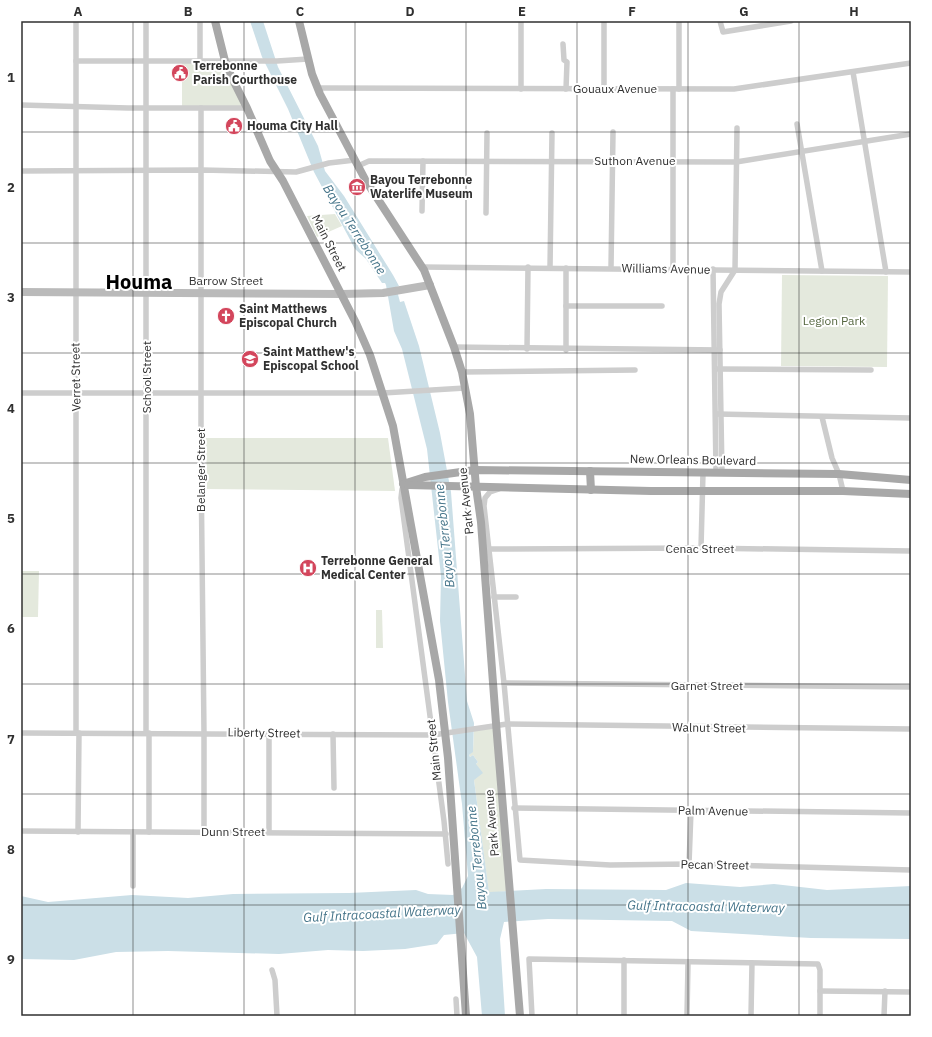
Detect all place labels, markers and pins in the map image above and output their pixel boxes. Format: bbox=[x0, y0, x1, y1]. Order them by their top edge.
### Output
place label: Terrebonne Parish Courthouse bbox=[193, 58, 297, 87]
public building icon: Terrebonne Parish Courthouse bbox=[170, 63, 190, 83]
public building icon: Houma City Hall bbox=[224, 116, 244, 136]
place label: Houma City Hall bbox=[247, 118, 338, 133]
place label: Bayou Terrebonne Waterlife Museum bbox=[370, 172, 473, 201]
museum icon: Bayou Terrebonne Waterlife Museum bbox=[347, 177, 367, 197]
place label: Saint Matthews Episcopal Church bbox=[239, 301, 337, 330]
church icon: Saint Matthews Episcopal Church bbox=[216, 306, 236, 326]
place label: Saint Matthew's Episcopal School bbox=[263, 344, 359, 373]
school or university icon: Saint Matthew's Episcopal School bbox=[240, 349, 260, 369]
place label: Terrebonne General Medical Center bbox=[321, 553, 433, 582]
hospital icon: Terrebonne General Medical Center bbox=[298, 558, 318, 578]

